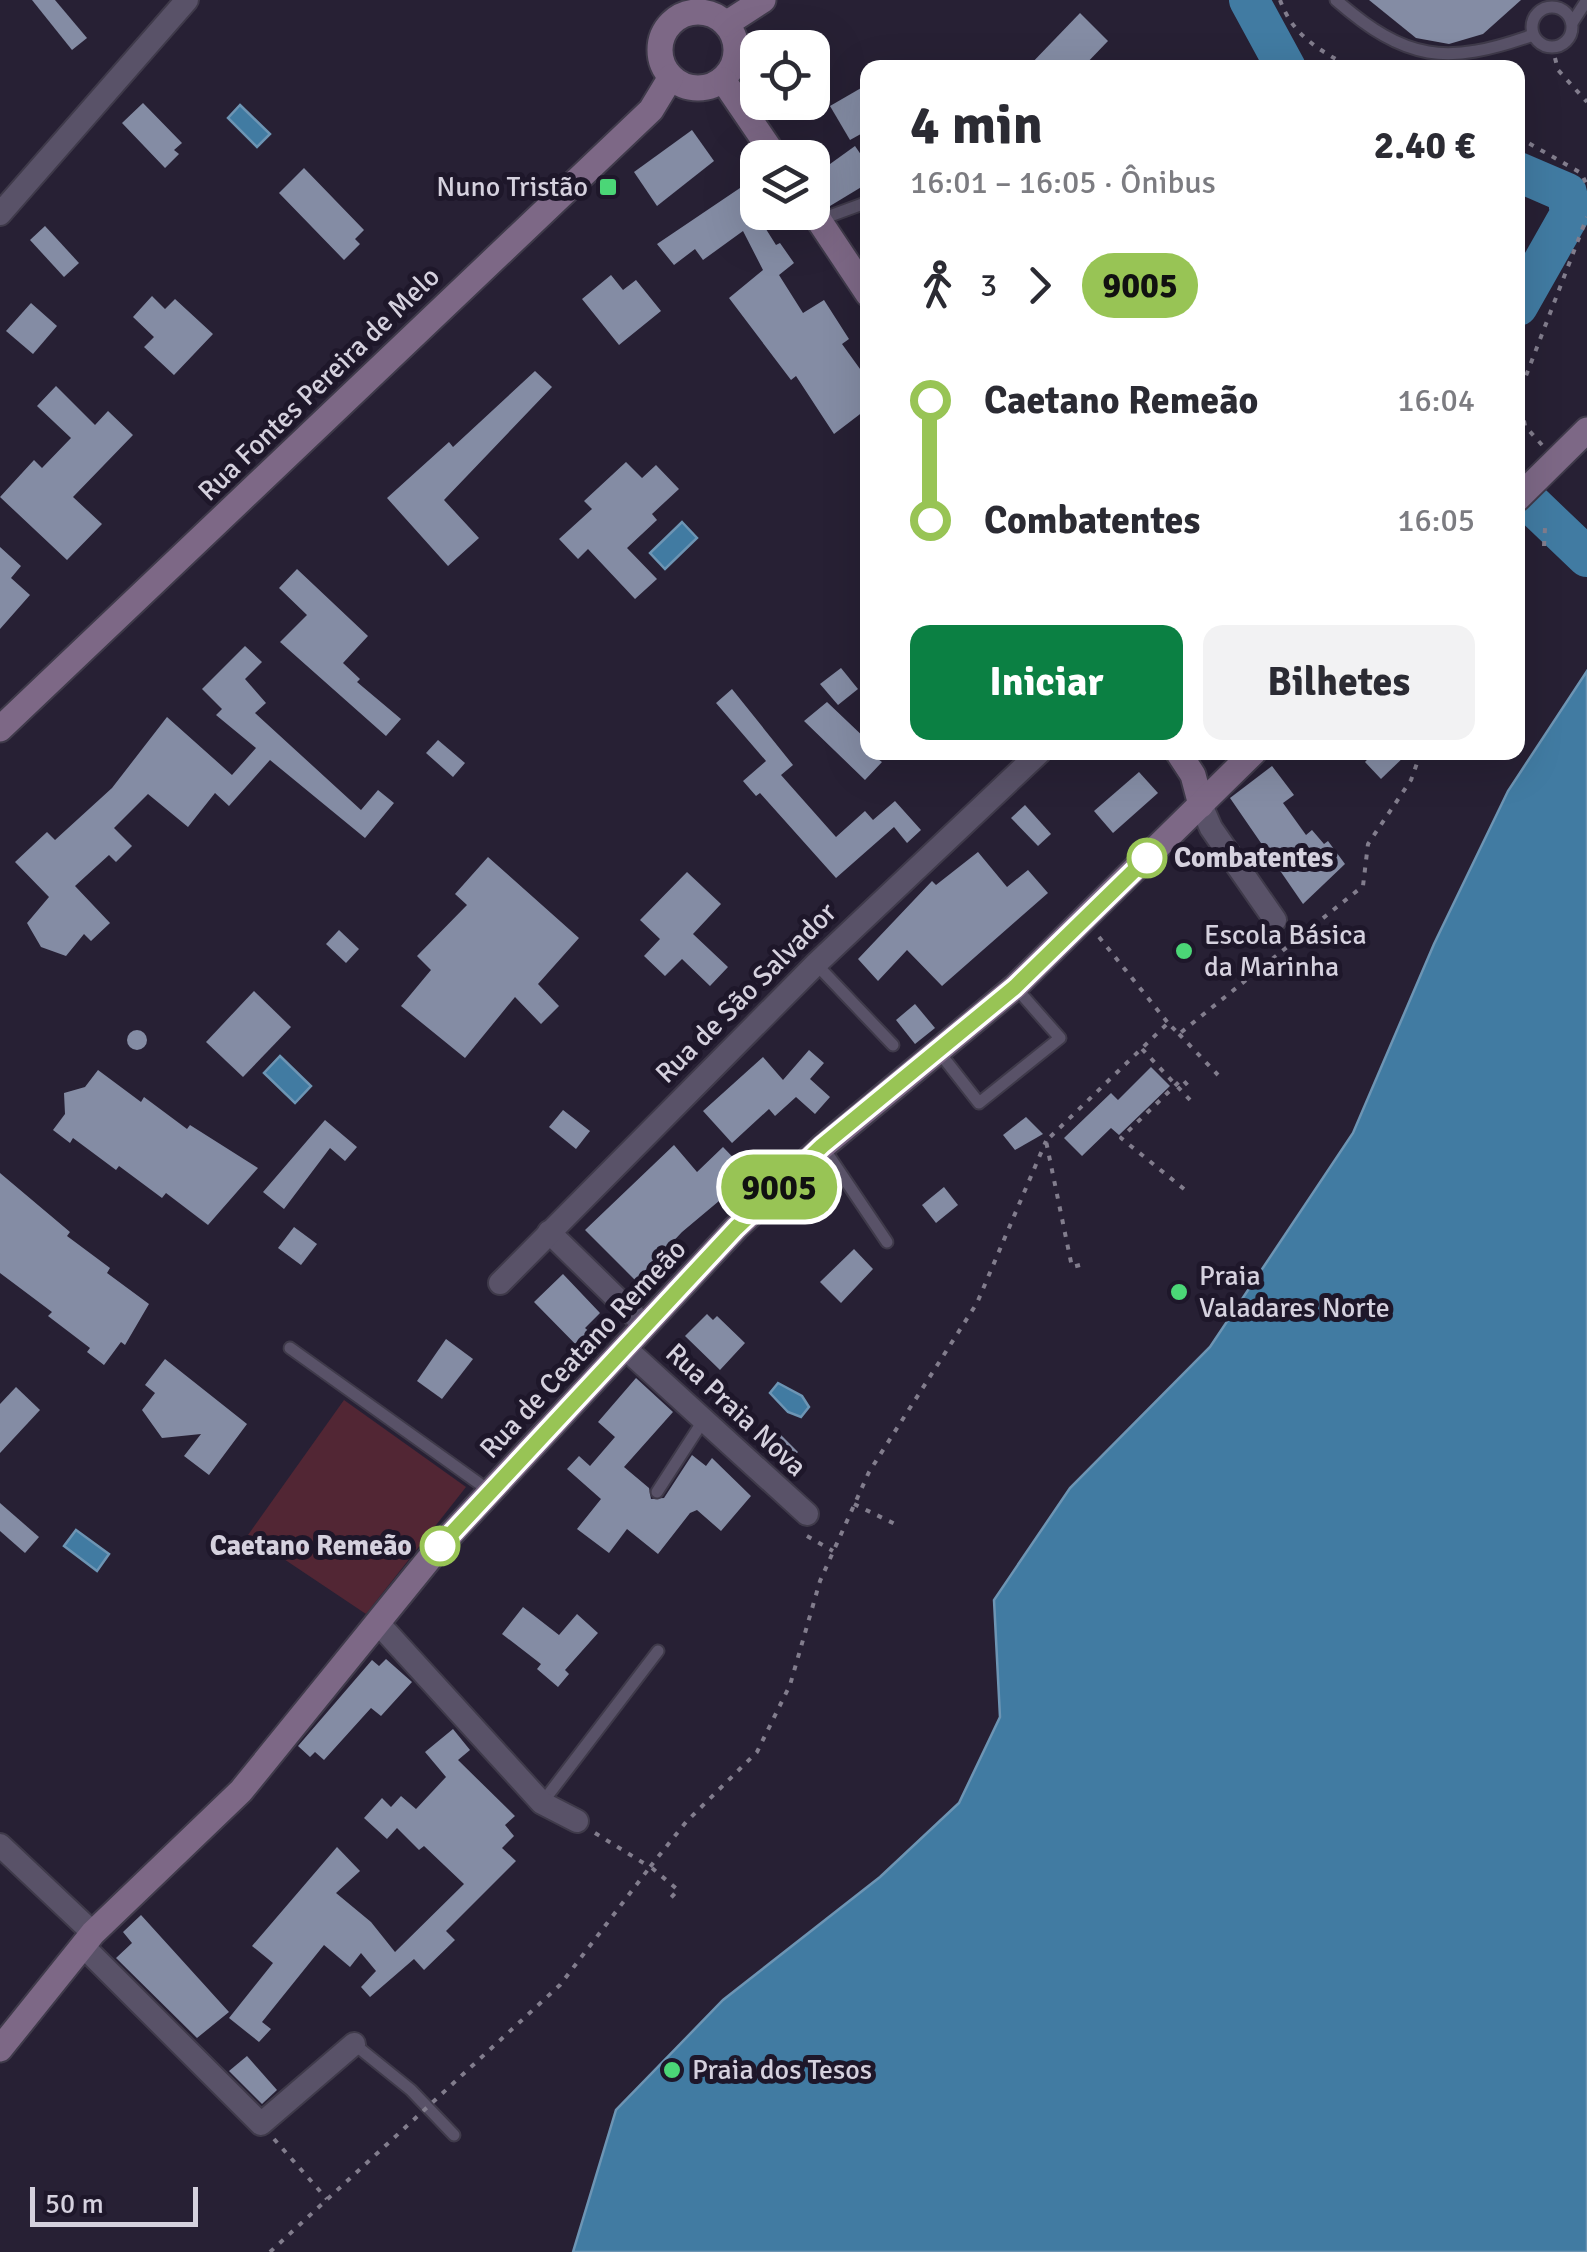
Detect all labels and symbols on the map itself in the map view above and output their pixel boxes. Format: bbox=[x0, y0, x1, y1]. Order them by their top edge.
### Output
place label: Nuno Tristão bbox=[436, 170, 588, 204]
marker: Nuno Tristão bbox=[597, 176, 619, 198]
street label: Rua Fontes Pereira de Melo bbox=[191, 260, 447, 508]
marker: Combatentes bbox=[1128, 839, 1166, 877]
place label: Combatentes bbox=[1174, 841, 1333, 875]
street label: Rua de São Salvador bbox=[649, 895, 844, 1090]
place label: Escola Básica da Marinha bbox=[1204, 918, 1367, 984]
marker: Escola Básica da Marinha bbox=[1173, 940, 1195, 962]
line badge: 9005 bbox=[709, 1154, 849, 1220]
street label: Rua de Ceatano Remeão bbox=[473, 1232, 693, 1466]
place label: Praia Valadares Norte bbox=[1199, 1259, 1390, 1325]
marker: Praia Valadares Norte bbox=[1168, 1281, 1190, 1303]
street label: Rua Praia Nova bbox=[659, 1336, 813, 1484]
marker: Caetano Remeão bbox=[421, 1527, 459, 1565]
place label: Caetano Remeão bbox=[210, 1529, 412, 1563]
place label: Praia dos Tesos bbox=[692, 2053, 872, 2087]
marker: Praia dos Tesos bbox=[661, 2059, 683, 2081]
scale bar bbox=[30, 2182, 198, 2226]

